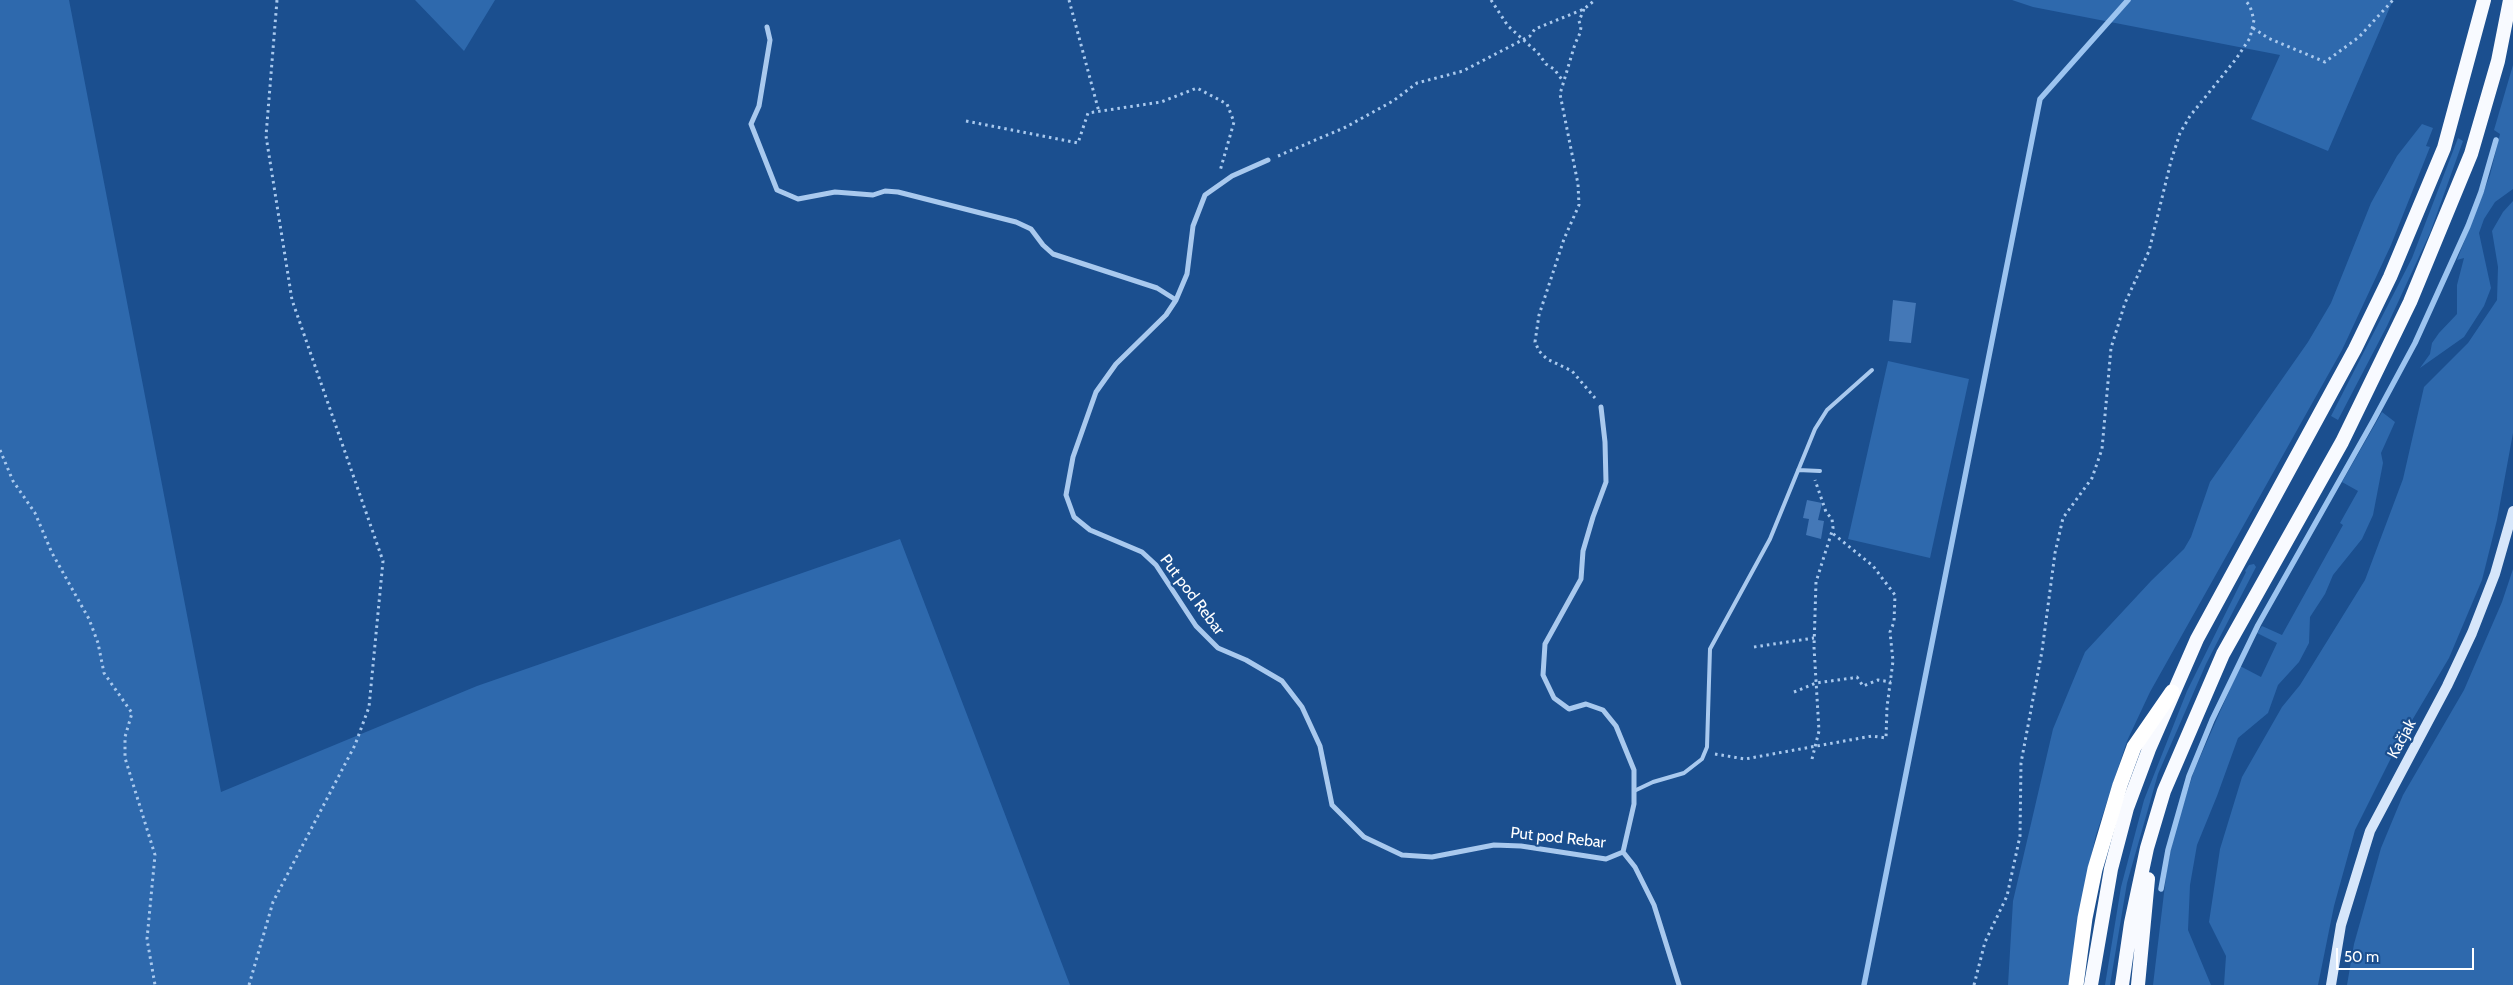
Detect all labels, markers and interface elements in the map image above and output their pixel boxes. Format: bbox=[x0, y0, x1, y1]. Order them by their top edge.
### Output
street label: Put pod Rebar bbox=[1156, 551, 1228, 639]
street label: Kačjak bbox=[2384, 716, 2420, 762]
street label: Put pod Rebar bbox=[1509, 823, 1607, 853]
scale bar bbox=[2338, 938, 2476, 970]
text: 50 m bbox=[2344, 948, 2379, 966]

